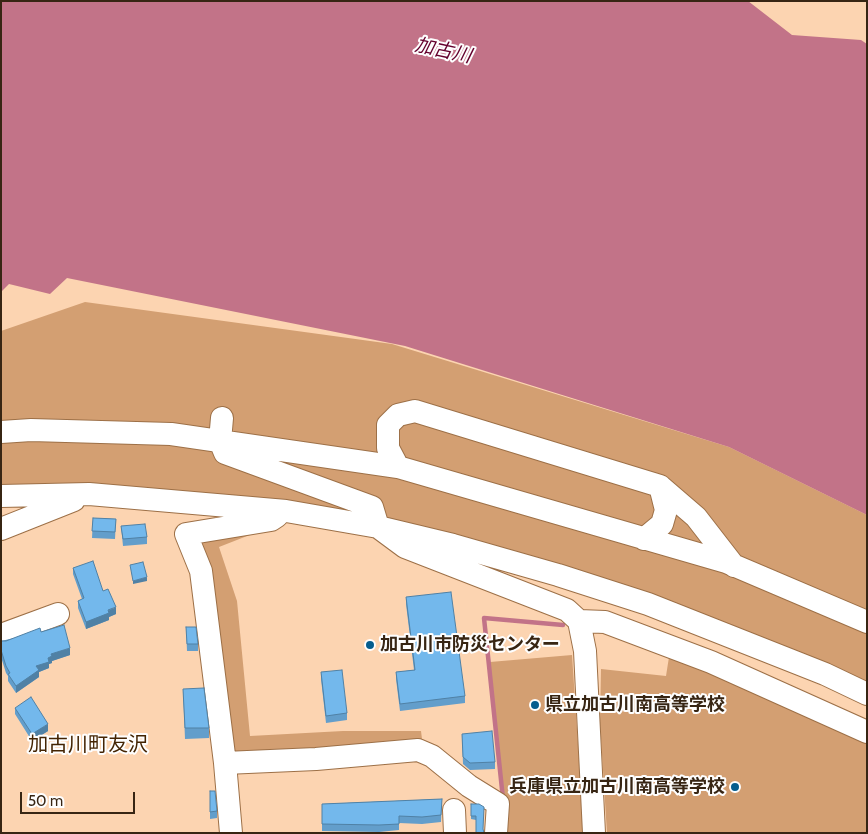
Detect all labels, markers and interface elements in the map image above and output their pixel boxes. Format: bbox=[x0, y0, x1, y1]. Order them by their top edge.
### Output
water label: 加古川 bbox=[413, 34, 473, 68]
place label: 加古川市防災センター bbox=[380, 634, 560, 656]
marker: 加古川市防災センター bbox=[364, 639, 376, 651]
place label: 県立加古川南高等学校 bbox=[545, 694, 725, 716]
marker: 県立加古川南高等学校 bbox=[529, 699, 541, 711]
district label: 加古川町友沢 bbox=[28, 733, 148, 757]
place label: 兵庫県立加古川南高等学校 bbox=[509, 776, 725, 798]
marker: 兵庫県立加古川南高等学校 bbox=[729, 781, 741, 793]
scale bar bbox=[22, 782, 138, 814]
text: 50 m bbox=[28, 792, 63, 810]

